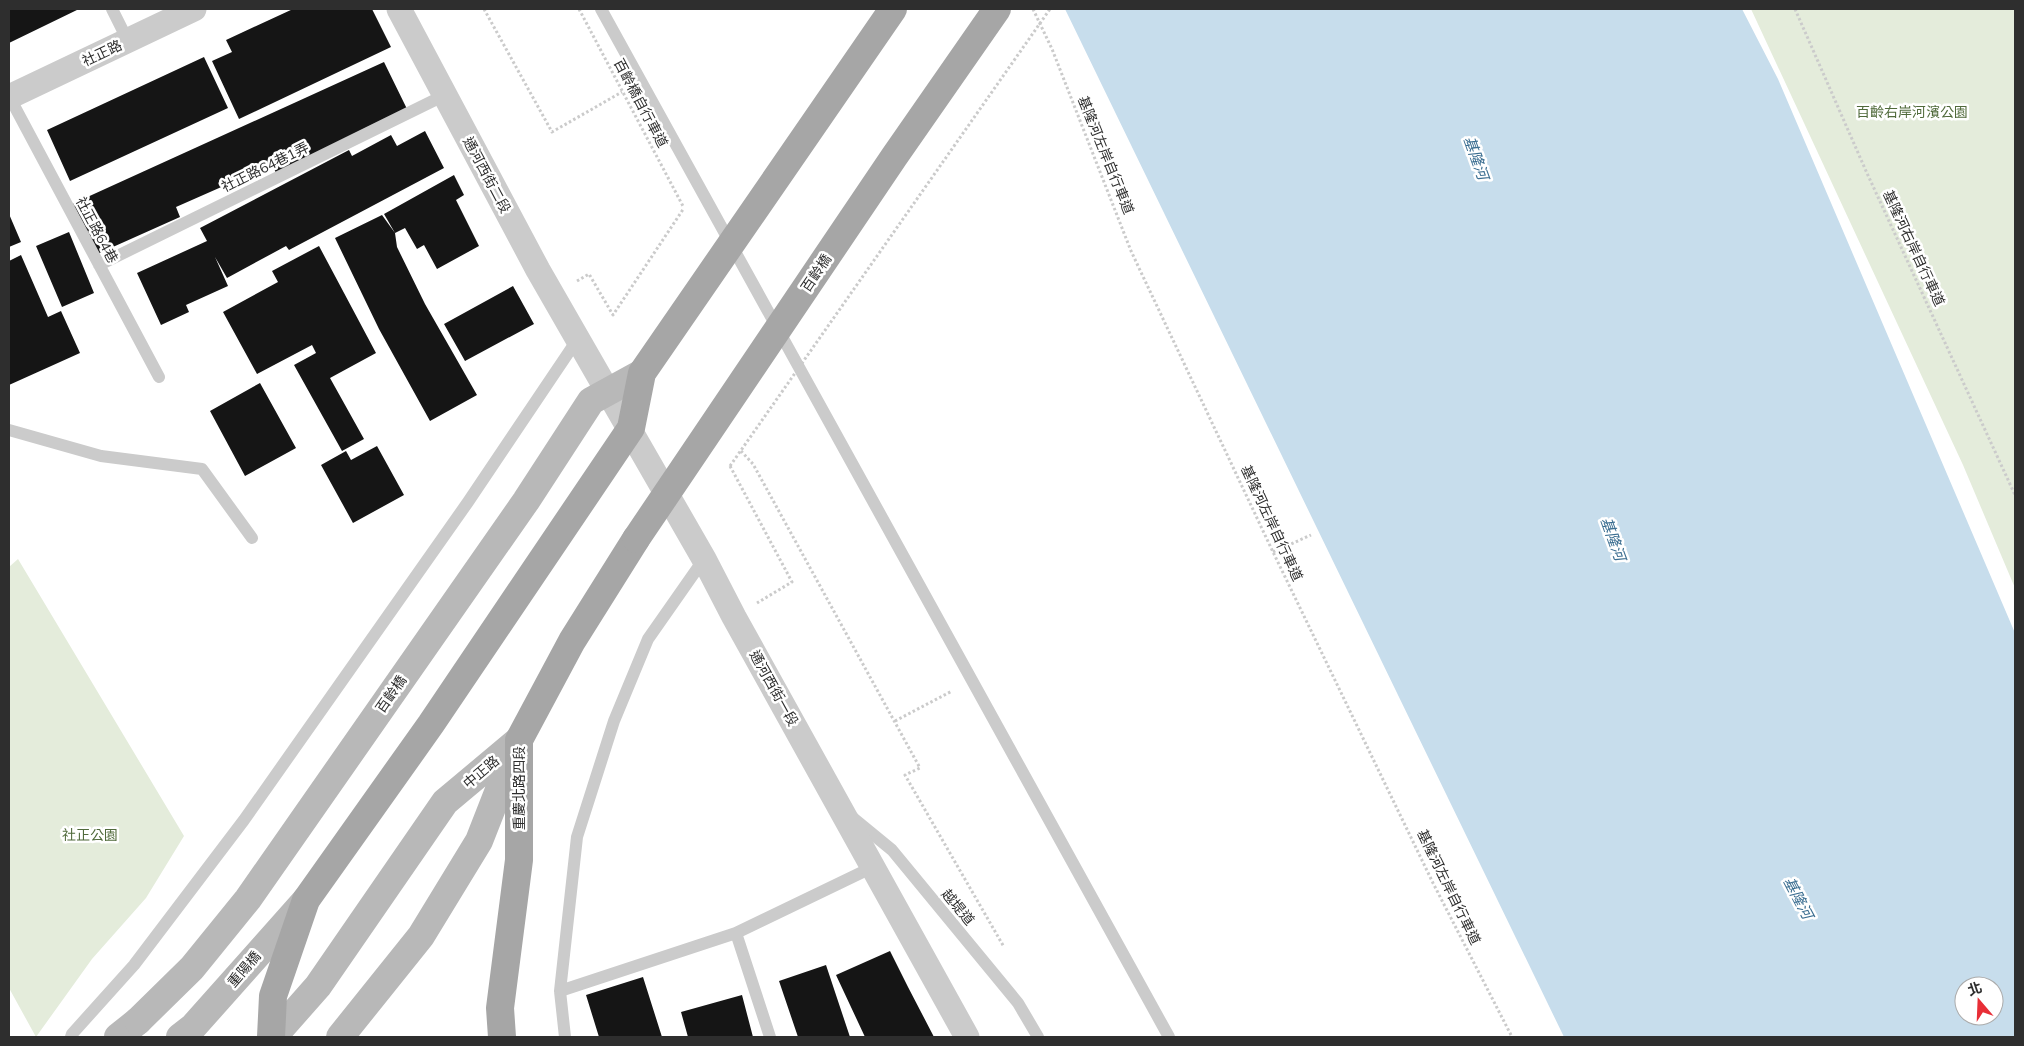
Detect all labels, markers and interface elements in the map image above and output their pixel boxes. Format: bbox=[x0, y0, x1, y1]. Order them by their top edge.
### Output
street label: 社正路 bbox=[79, 36, 125, 70]
street label: 百齡橋自行車道 bbox=[610, 56, 672, 150]
street label: 基隆河左岸自行車道 bbox=[1074, 93, 1138, 217]
park label: 百齡右岸河濱公園 bbox=[1856, 103, 1968, 121]
water label: 基隆河 bbox=[1460, 133, 1494, 185]
street label: 通河西街二段 bbox=[459, 134, 515, 216]
street label: 社正路64巷1弄 bbox=[218, 138, 312, 196]
street label: 基隆河右岸自行車道 bbox=[1879, 187, 1949, 309]
street label: 社正路64巷 bbox=[72, 194, 122, 266]
street label: 百齡橋 bbox=[797, 251, 835, 295]
street label: 基隆河左岸自行車道 bbox=[1237, 462, 1307, 584]
water label: 基隆河 bbox=[1597, 514, 1631, 566]
street label: 通河西街一段 bbox=[746, 647, 802, 729]
street label: 百齡橋 bbox=[372, 672, 410, 716]
street label: 重慶北路四段 bbox=[510, 746, 528, 830]
street label: 中正路 bbox=[459, 752, 503, 792]
park label: 社正公園 bbox=[62, 826, 118, 844]
street label: 基隆河左岸自行車道 bbox=[1413, 826, 1485, 948]
water label: 基隆河 bbox=[1779, 873, 1819, 925]
street label: 越堤道 bbox=[938, 885, 978, 929]
street label: 重陽橋 bbox=[223, 947, 265, 991]
north arrow bbox=[1954, 976, 2004, 1026]
text: 北 bbox=[1965, 978, 1984, 999]

